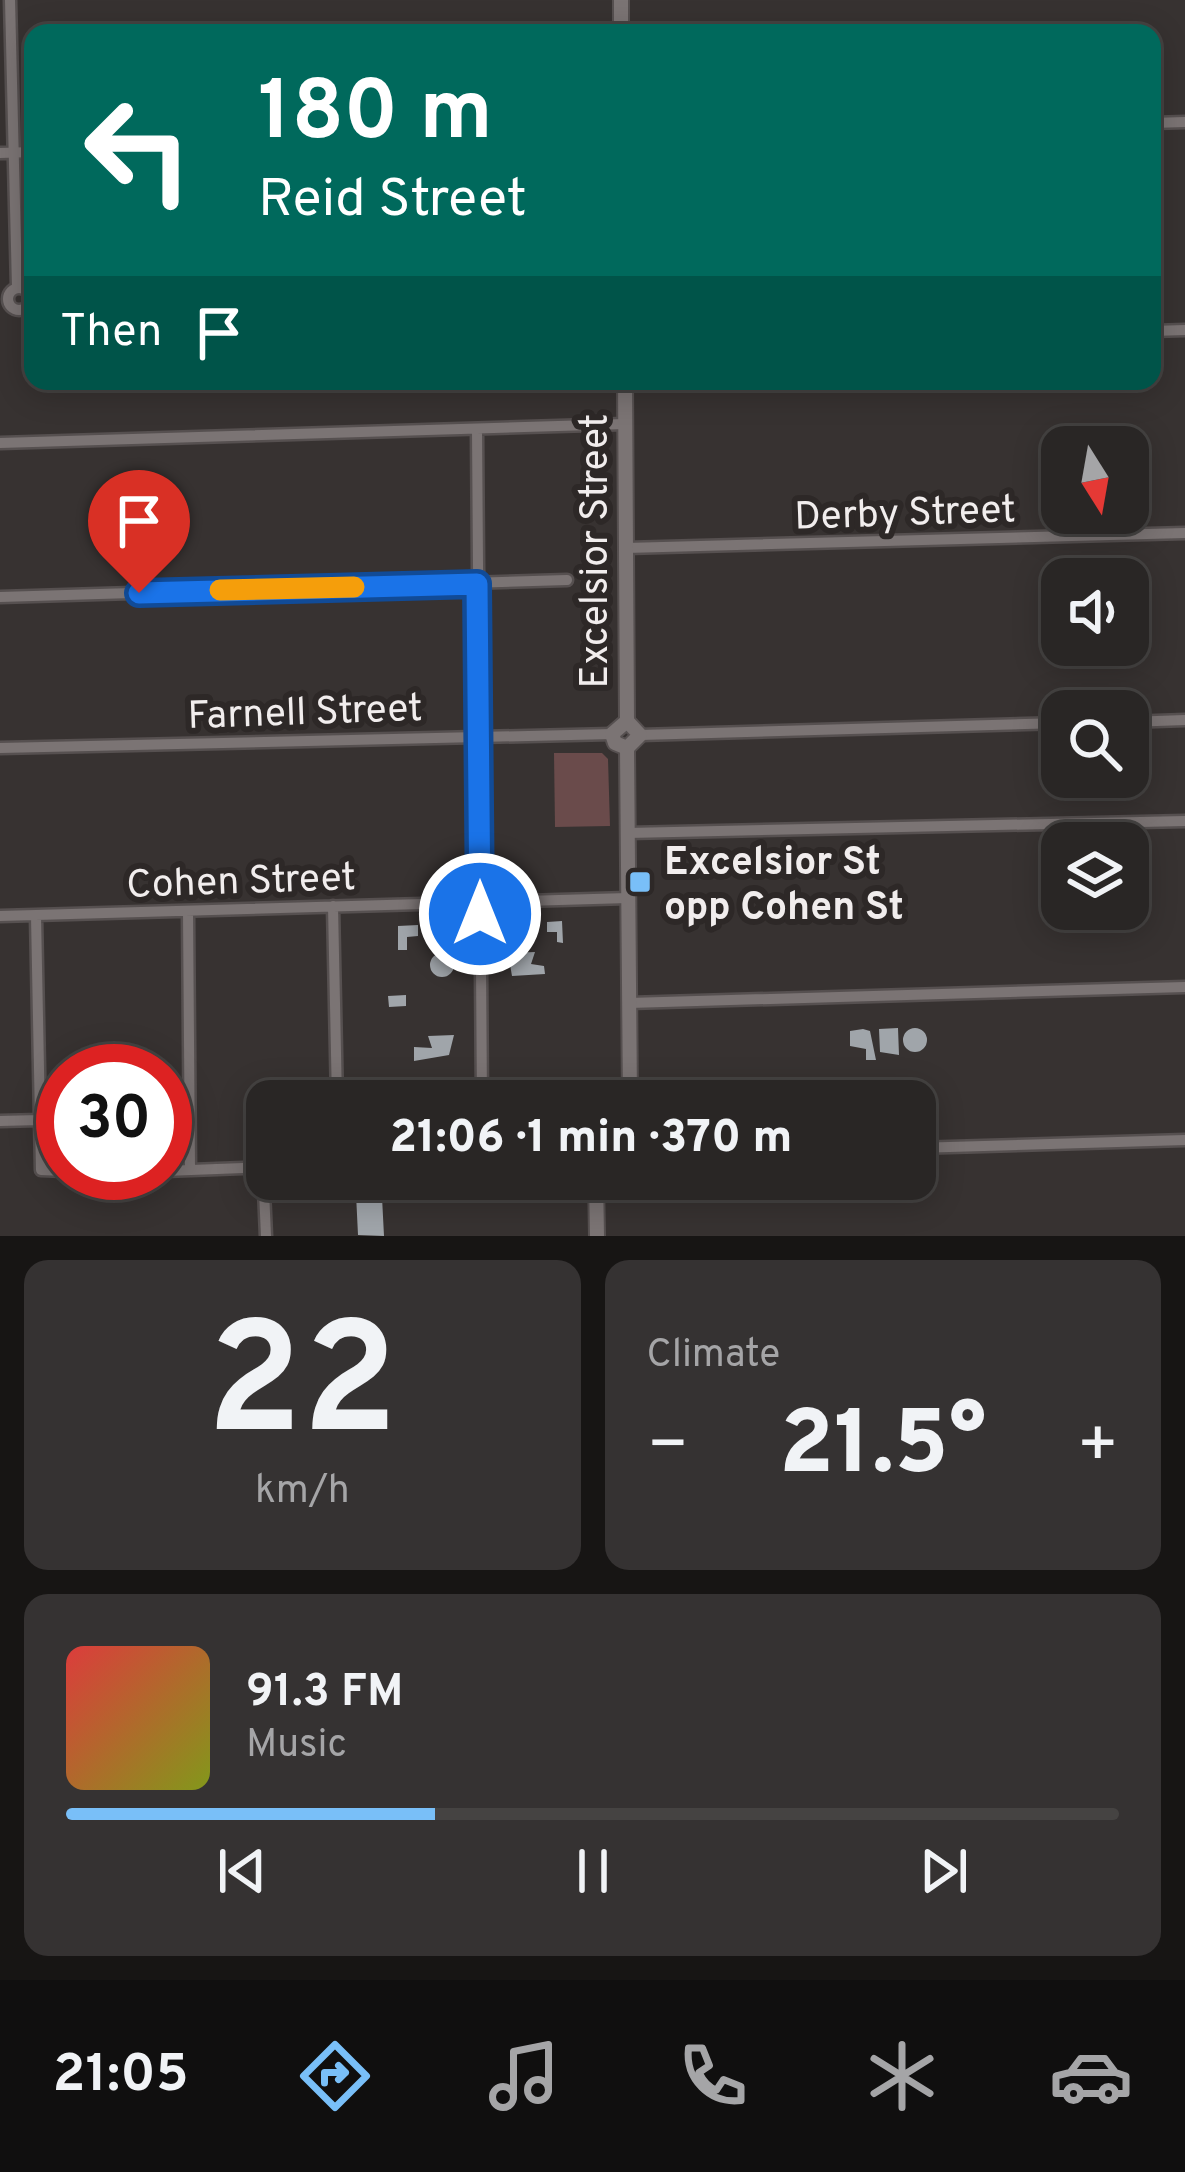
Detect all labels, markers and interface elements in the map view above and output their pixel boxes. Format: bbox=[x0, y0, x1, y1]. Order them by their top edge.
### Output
text: 180 m bbox=[258, 63, 493, 169]
icon: left bbox=[60, 72, 216, 228]
text: Reid Street bbox=[258, 167, 527, 236]
icon: arrive bbox=[186, 300, 252, 366]
text: Then bbox=[60, 305, 162, 362]
street label: Excelsior Street bbox=[573, 414, 622, 688]
north arrow bbox=[1041, 426, 1149, 534]
map controls bbox=[1041, 426, 1149, 930]
pin bbox=[88, 470, 190, 593]
street label: Derby Street bbox=[794, 487, 1017, 544]
icon: arrive bbox=[106, 488, 172, 554]
button: sound bbox=[1041, 558, 1149, 666]
street label: Farnell Street bbox=[187, 686, 424, 743]
button: search bbox=[1041, 690, 1149, 798]
button: layers bbox=[1041, 822, 1149, 930]
place label: Excelsior St opp Cohen St bbox=[664, 840, 904, 934]
position arrow bbox=[417, 851, 543, 977]
street label: Cohen Street bbox=[126, 855, 357, 912]
marker: Excelsior St opp Cohen St bbox=[627, 869, 653, 895]
speed limit sign: 30 bbox=[36, 1044, 192, 1200]
text: 21:06 · 1 min · 370 m bbox=[390, 1111, 792, 1168]
text: 22 bbox=[207, 1291, 398, 1489]
text: Climate bbox=[647, 1332, 780, 1381]
text: 21.5° bbox=[779, 1392, 986, 1505]
text: − bbox=[647, 1407, 689, 1490]
text: + bbox=[1076, 1407, 1119, 1490]
text: km/h bbox=[255, 1468, 350, 1517]
text: 91.3 FM bbox=[246, 1665, 403, 1722]
text: Music bbox=[246, 1722, 347, 1771]
icon: previous bbox=[209, 1838, 275, 1904]
icon: pause bbox=[560, 1838, 626, 1904]
icon: next bbox=[911, 1838, 977, 1904]
icon: directions bbox=[293, 2034, 377, 2118]
icon: music bbox=[482, 2034, 566, 2118]
icon: phone bbox=[671, 2034, 755, 2118]
icon: climate bbox=[860, 2034, 944, 2118]
icon: car bbox=[1049, 2034, 1133, 2118]
text: 21:05 bbox=[52, 2042, 189, 2111]

